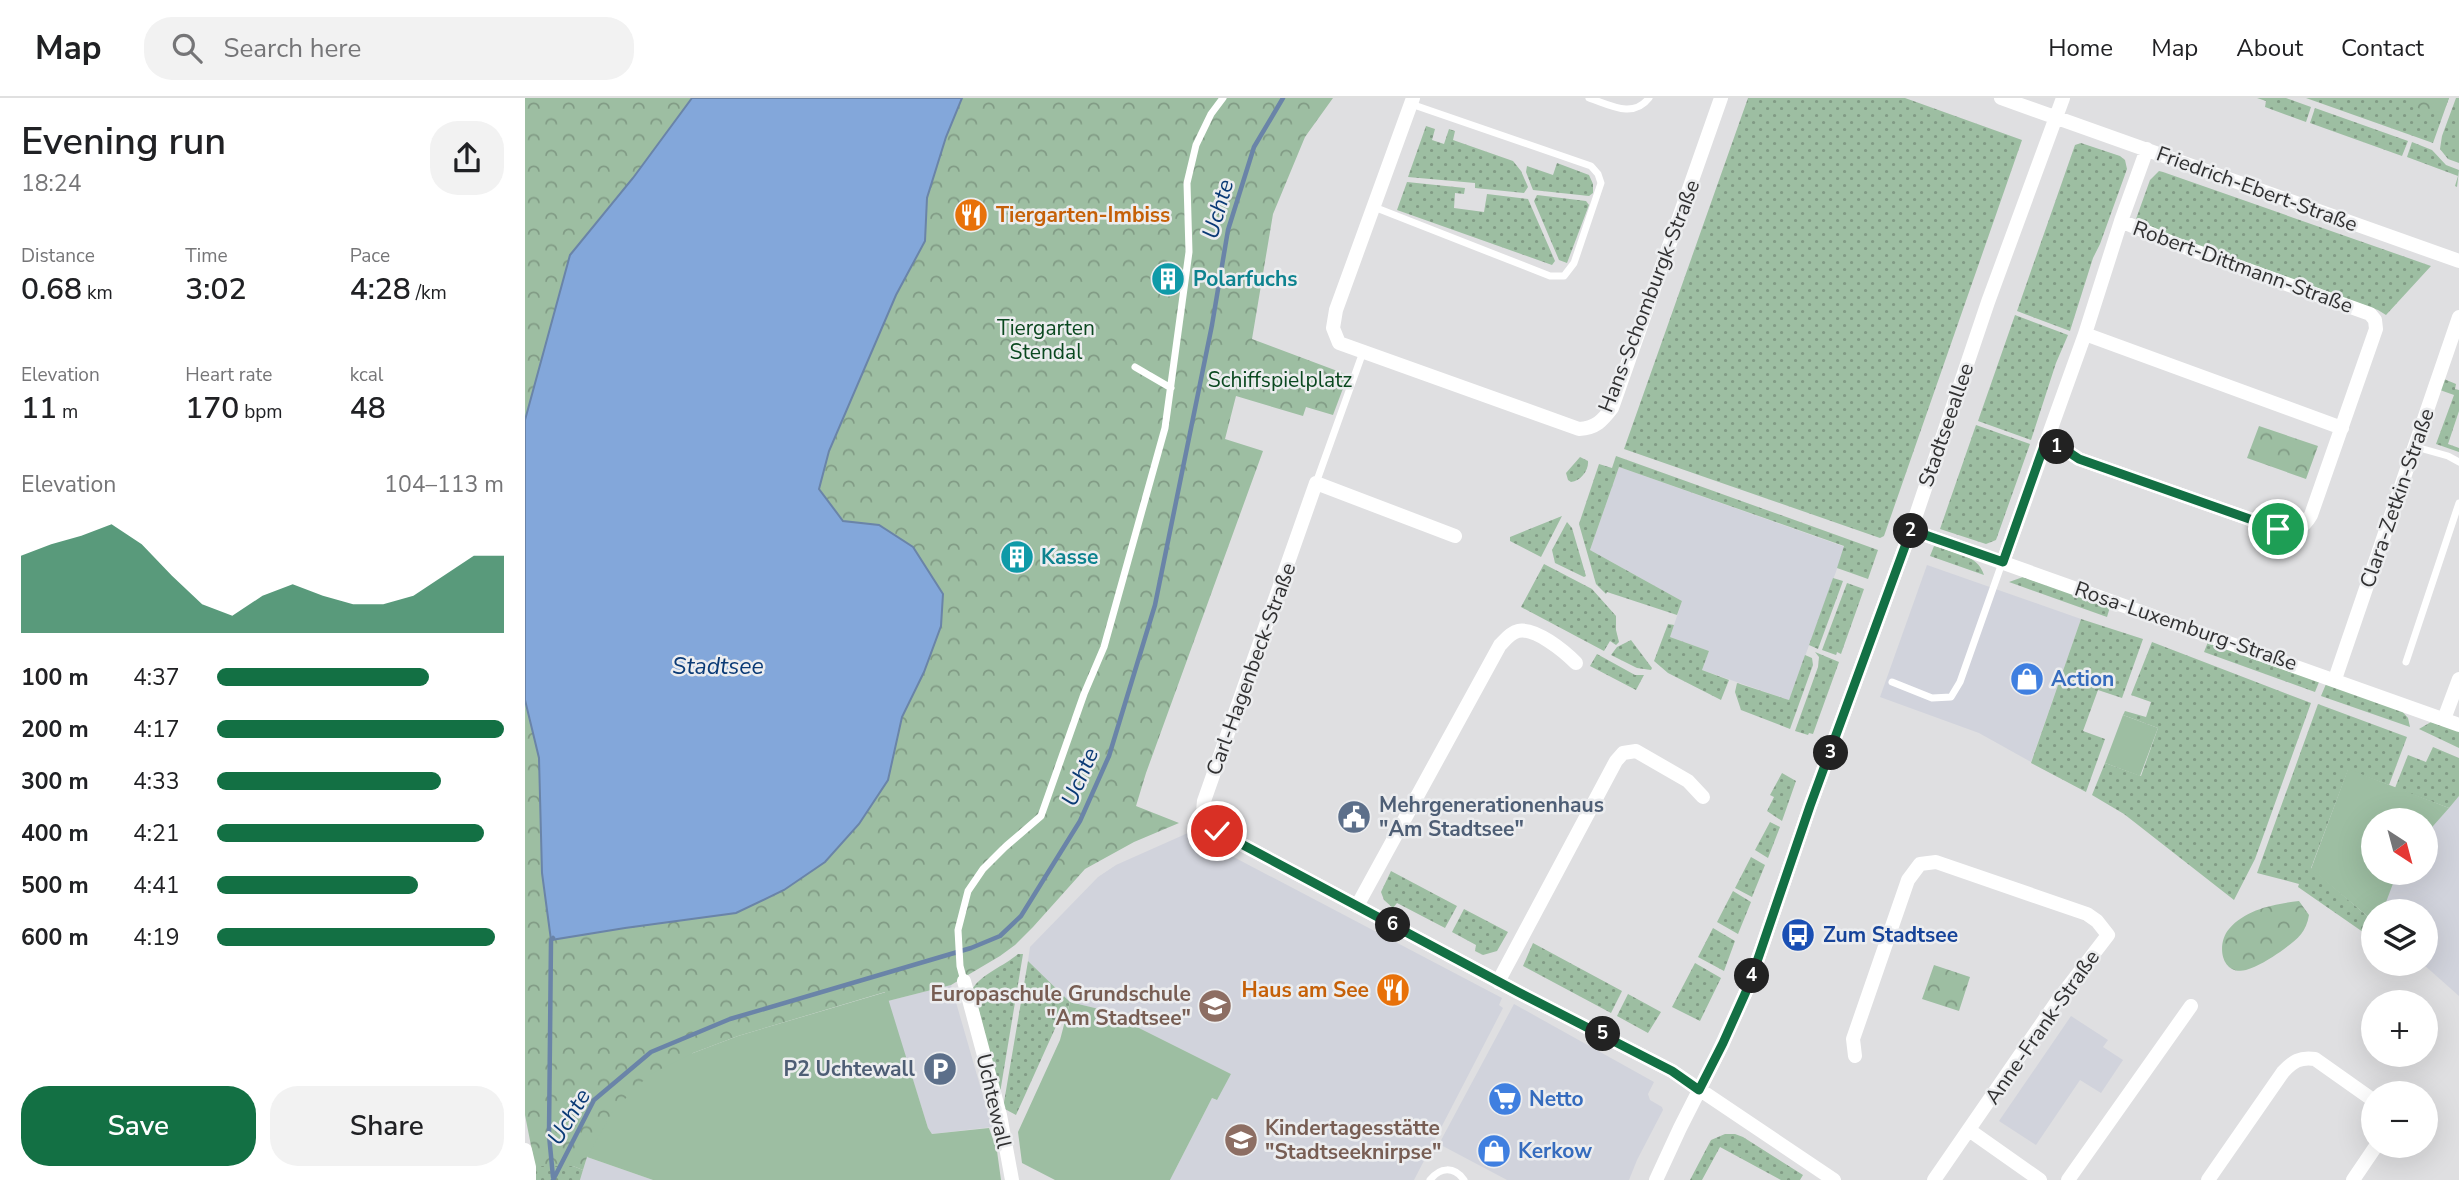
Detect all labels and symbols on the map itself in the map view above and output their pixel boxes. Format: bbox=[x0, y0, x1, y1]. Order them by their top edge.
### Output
street label: Friedrich-Ebert-Straße bbox=[2152, 140, 2362, 238]
water label: Uchte bbox=[1195, 176, 1241, 242]
street label: Hans-Schomburgk-Straße bbox=[1592, 176, 1706, 416]
restaurant icon: Tiergarten-Imbiss bbox=[952, 196, 990, 234]
place label: Tiergarten-Imbiss bbox=[996, 201, 1170, 229]
street label: Robert-Dittmann-Straße bbox=[2129, 214, 2357, 320]
building icon: Polarfuchs bbox=[1149, 260, 1187, 298]
place label: Polarfuchs bbox=[1193, 265, 1298, 293]
park label: Tiergarten Stendal bbox=[997, 314, 1095, 366]
street label: Stadtseeallee bbox=[1912, 359, 1980, 491]
park label: Schiffspielplatz bbox=[1208, 366, 1352, 394]
street label: Clara-Zetkin-Straße bbox=[2353, 404, 2441, 592]
pin: 1 bbox=[2039, 430, 2075, 464]
pin bbox=[2248, 499, 2308, 559]
pin: 2 bbox=[1893, 514, 1929, 548]
building icon: Kasse bbox=[998, 538, 1036, 576]
place label: Kasse bbox=[1041, 543, 1098, 571]
street label: Carl-Hagenbeck-Straße bbox=[1199, 559, 1303, 779]
street label: Rosa-Luxemburg-Straße bbox=[2071, 575, 2301, 677]
water label: Stadtsee bbox=[672, 651, 764, 682]
shop icon: Action bbox=[2008, 660, 2046, 698]
place label: Action bbox=[2051, 665, 2114, 693]
pin: 3 bbox=[1813, 736, 1849, 770]
water label: Uchte bbox=[1054, 743, 1106, 811]
place label: Mehrgenerationenhaus "Am Stadtsee" bbox=[1379, 791, 1604, 843]
public building icon: Mehrgenerationenhaus "Am Stadtsee" bbox=[1335, 798, 1373, 836]
pin bbox=[1187, 801, 1247, 861]
north arrow bbox=[2361, 808, 2438, 886]
pin: 6 bbox=[1375, 908, 1411, 942]
bus stop icon: Zum Stadtsee bbox=[1779, 916, 1817, 954]
place label: Zum Stadtsee bbox=[1823, 921, 1958, 949]
street label: Anne-Frank-Straße bbox=[1978, 944, 2106, 1110]
pin: 4 bbox=[1735, 958, 1769, 994]
restaurant icon: Haus am See bbox=[1374, 971, 1412, 1009]
place label: Haus am See bbox=[1242, 976, 1369, 1004]
place label: Europaschule Grundschule "Am Stadtsee" bbox=[930, 980, 1191, 1032]
school or university icon: Europaschule Grundschule "Am Stadtsee" bbox=[1196, 987, 1234, 1025]
pin: 5 bbox=[1585, 1016, 1621, 1052]
parking icon: P2 Uchtewall bbox=[921, 1050, 959, 1088]
street label: Uchtewall bbox=[970, 1051, 1019, 1152]
place label: P2 Uchtewall bbox=[784, 1055, 915, 1083]
supermarket icon: Netto bbox=[1486, 1080, 1524, 1118]
water label: Uchte bbox=[540, 1083, 598, 1151]
place label: Netto bbox=[1529, 1085, 1584, 1113]
place label: Kindertagesstätte "Stadtseeknirpse" bbox=[1265, 1114, 1442, 1166]
school or university icon: Kindertagesstätte "Stadtseeknirpse" bbox=[1222, 1121, 1260, 1159]
shop icon: Kerkow bbox=[1475, 1132, 1513, 1170]
place label: Kerkow bbox=[1518, 1137, 1592, 1165]

